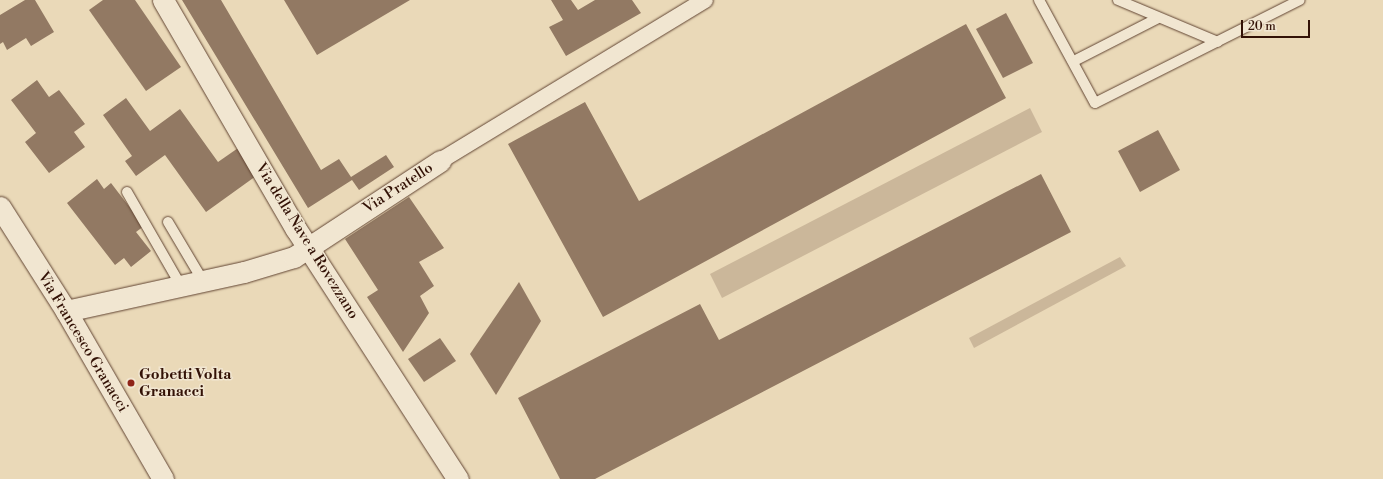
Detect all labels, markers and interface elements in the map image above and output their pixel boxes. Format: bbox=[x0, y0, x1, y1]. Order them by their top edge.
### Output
scale bar bbox=[1243, 12, 1312, 38]
text: 20 m bbox=[1248, 19, 1276, 34]
street label: Via Pratello bbox=[360, 159, 436, 217]
street label: Via della Nave a Rovezzano bbox=[252, 160, 362, 322]
street label: Via Francesco Granacci bbox=[34, 269, 132, 415]
place label: Gobetti Volta Granacci bbox=[139, 365, 231, 400]
marker: Gobetti Volta Granacci bbox=[126, 378, 136, 388]

